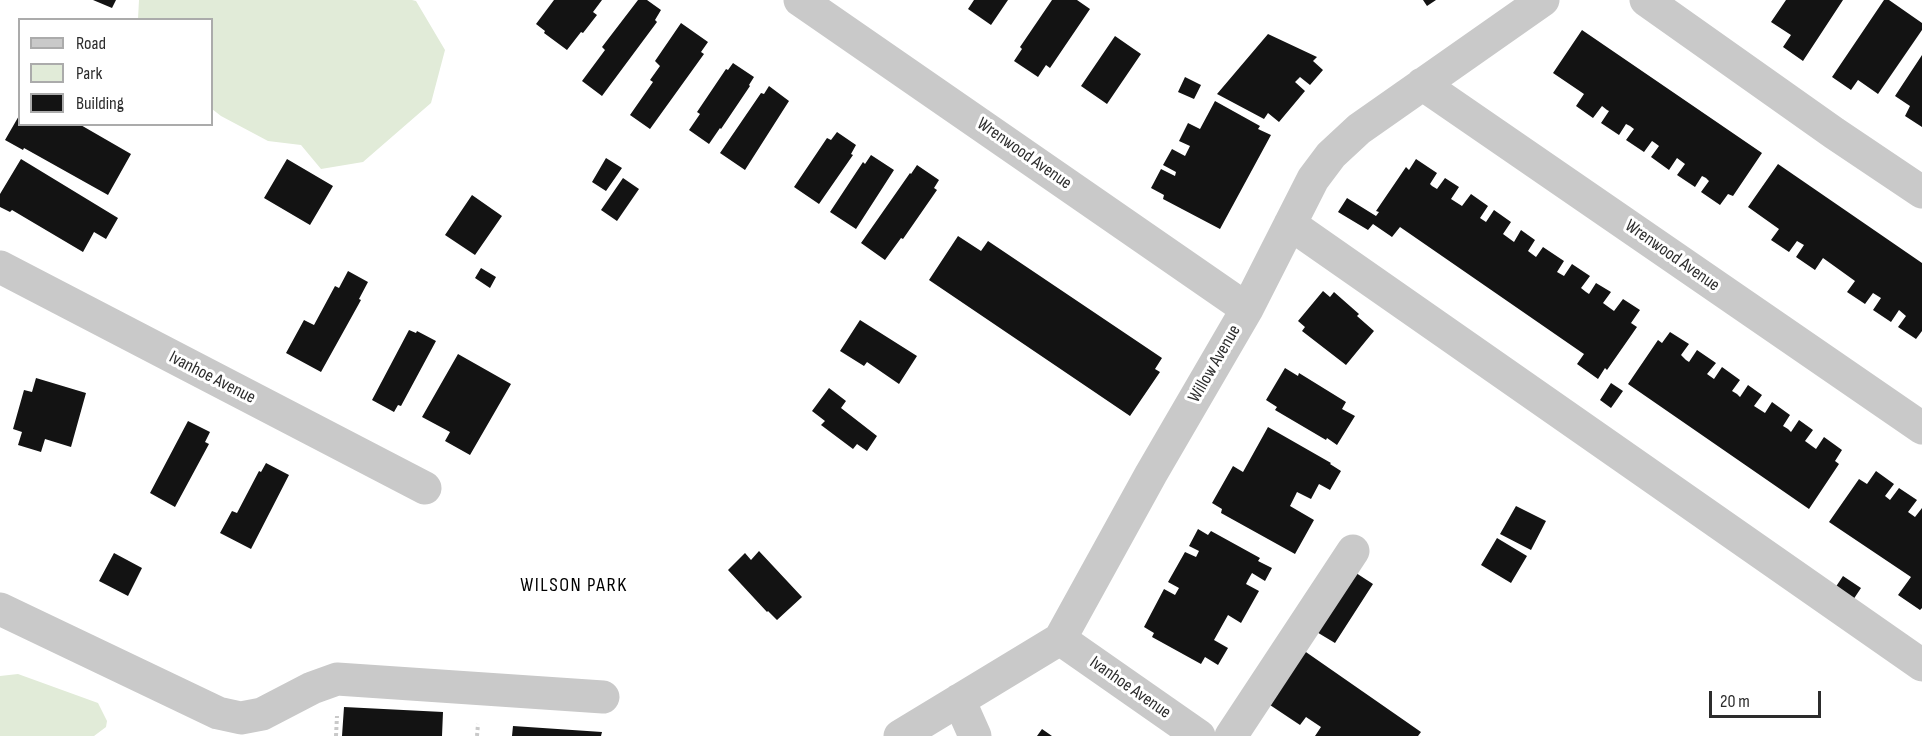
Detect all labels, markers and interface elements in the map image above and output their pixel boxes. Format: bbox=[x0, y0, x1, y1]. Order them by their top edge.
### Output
legend bbox=[18, 18, 213, 126]
text: Road bbox=[76, 33, 106, 54]
text: Park bbox=[76, 63, 102, 84]
text: Building bbox=[76, 93, 124, 114]
street label: Wrenwood Avenue bbox=[972, 113, 1076, 195]
street label: Wrenwood Avenue bbox=[1620, 215, 1724, 297]
street label: Willow Avenue bbox=[1184, 321, 1246, 407]
street label: Ivanhoe Avenue bbox=[165, 347, 259, 409]
district label: WILSON PARK bbox=[520, 574, 628, 598]
street label: Ivanhoe Avenue bbox=[1085, 652, 1175, 724]
scale bar bbox=[1712, 679, 1824, 717]
text: 20 m bbox=[1720, 691, 1750, 712]

